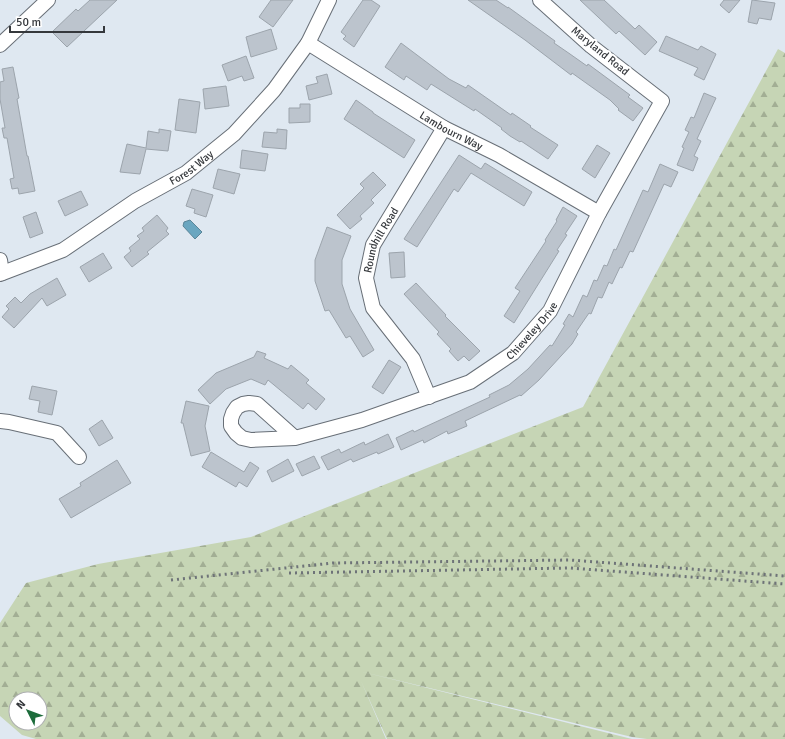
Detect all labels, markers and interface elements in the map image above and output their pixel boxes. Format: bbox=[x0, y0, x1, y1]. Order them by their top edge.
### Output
scale bar bbox=[10, 8, 104, 34]
text: 50 m bbox=[16, 15, 41, 30]
street label: Maryland Road bbox=[568, 24, 632, 78]
street label: Lambourn Way bbox=[417, 108, 486, 153]
street label: Forest Way bbox=[167, 147, 216, 188]
street label: Roundhill Road bbox=[361, 205, 401, 274]
street label: Chieveley Drive bbox=[504, 300, 560, 362]
north arrow bbox=[8, 691, 48, 731]
text: N bbox=[14, 697, 28, 712]

